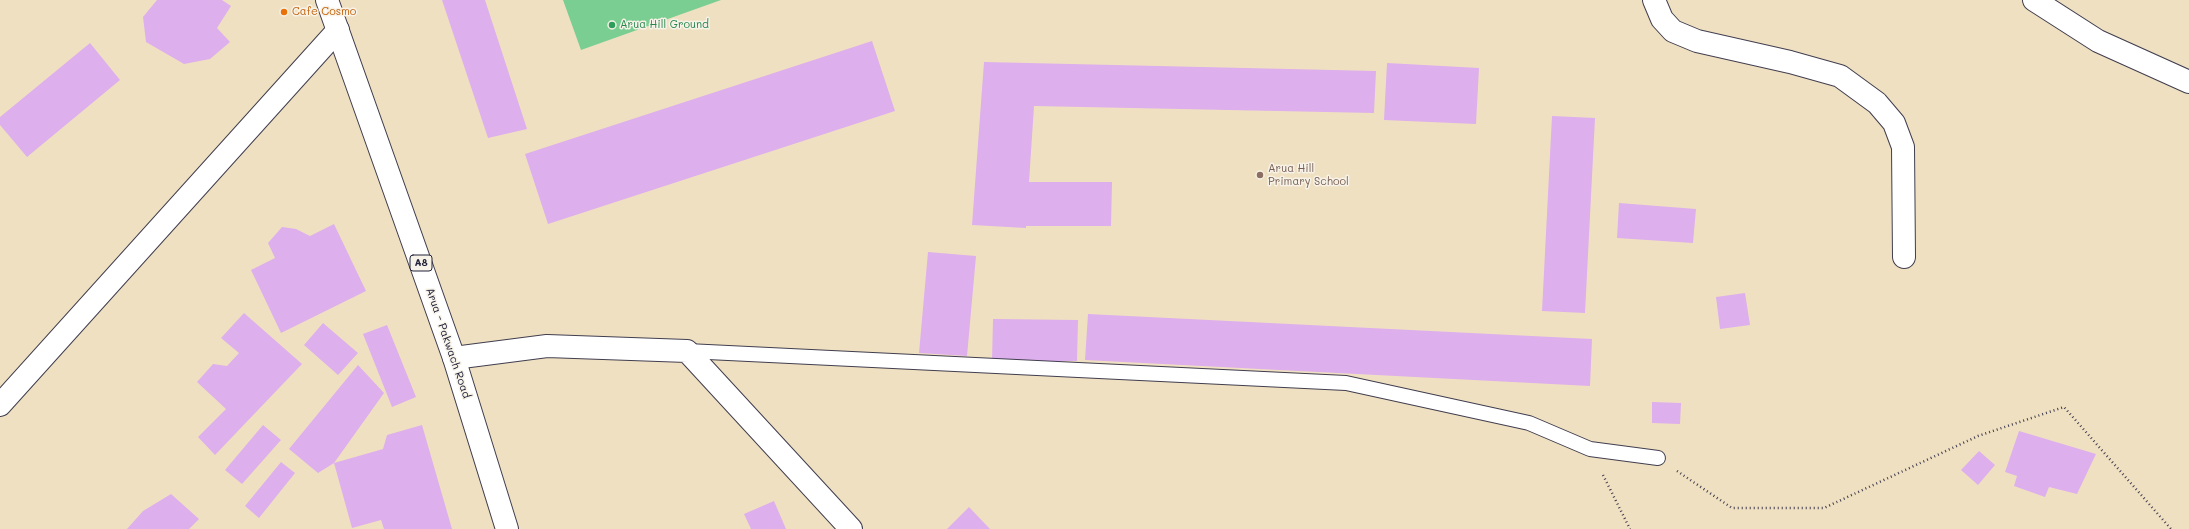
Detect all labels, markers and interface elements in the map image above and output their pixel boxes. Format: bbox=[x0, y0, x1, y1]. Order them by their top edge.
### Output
place label: Cafe Cosmo bbox=[292, 5, 356, 19]
marker: Cafe Cosmo bbox=[279, 7, 289, 17]
place label: Arua Hill Ground bbox=[620, 18, 709, 32]
marker: Arua Hill Ground bbox=[607, 20, 617, 30]
place label: Arua Hill Primary School bbox=[1268, 162, 1349, 188]
marker: Arua Hill Primary School bbox=[1255, 170, 1265, 180]
road number: A8 bbox=[410, 255, 432, 271]
street label: Arua - Pakwach Road bbox=[423, 286, 473, 400]

